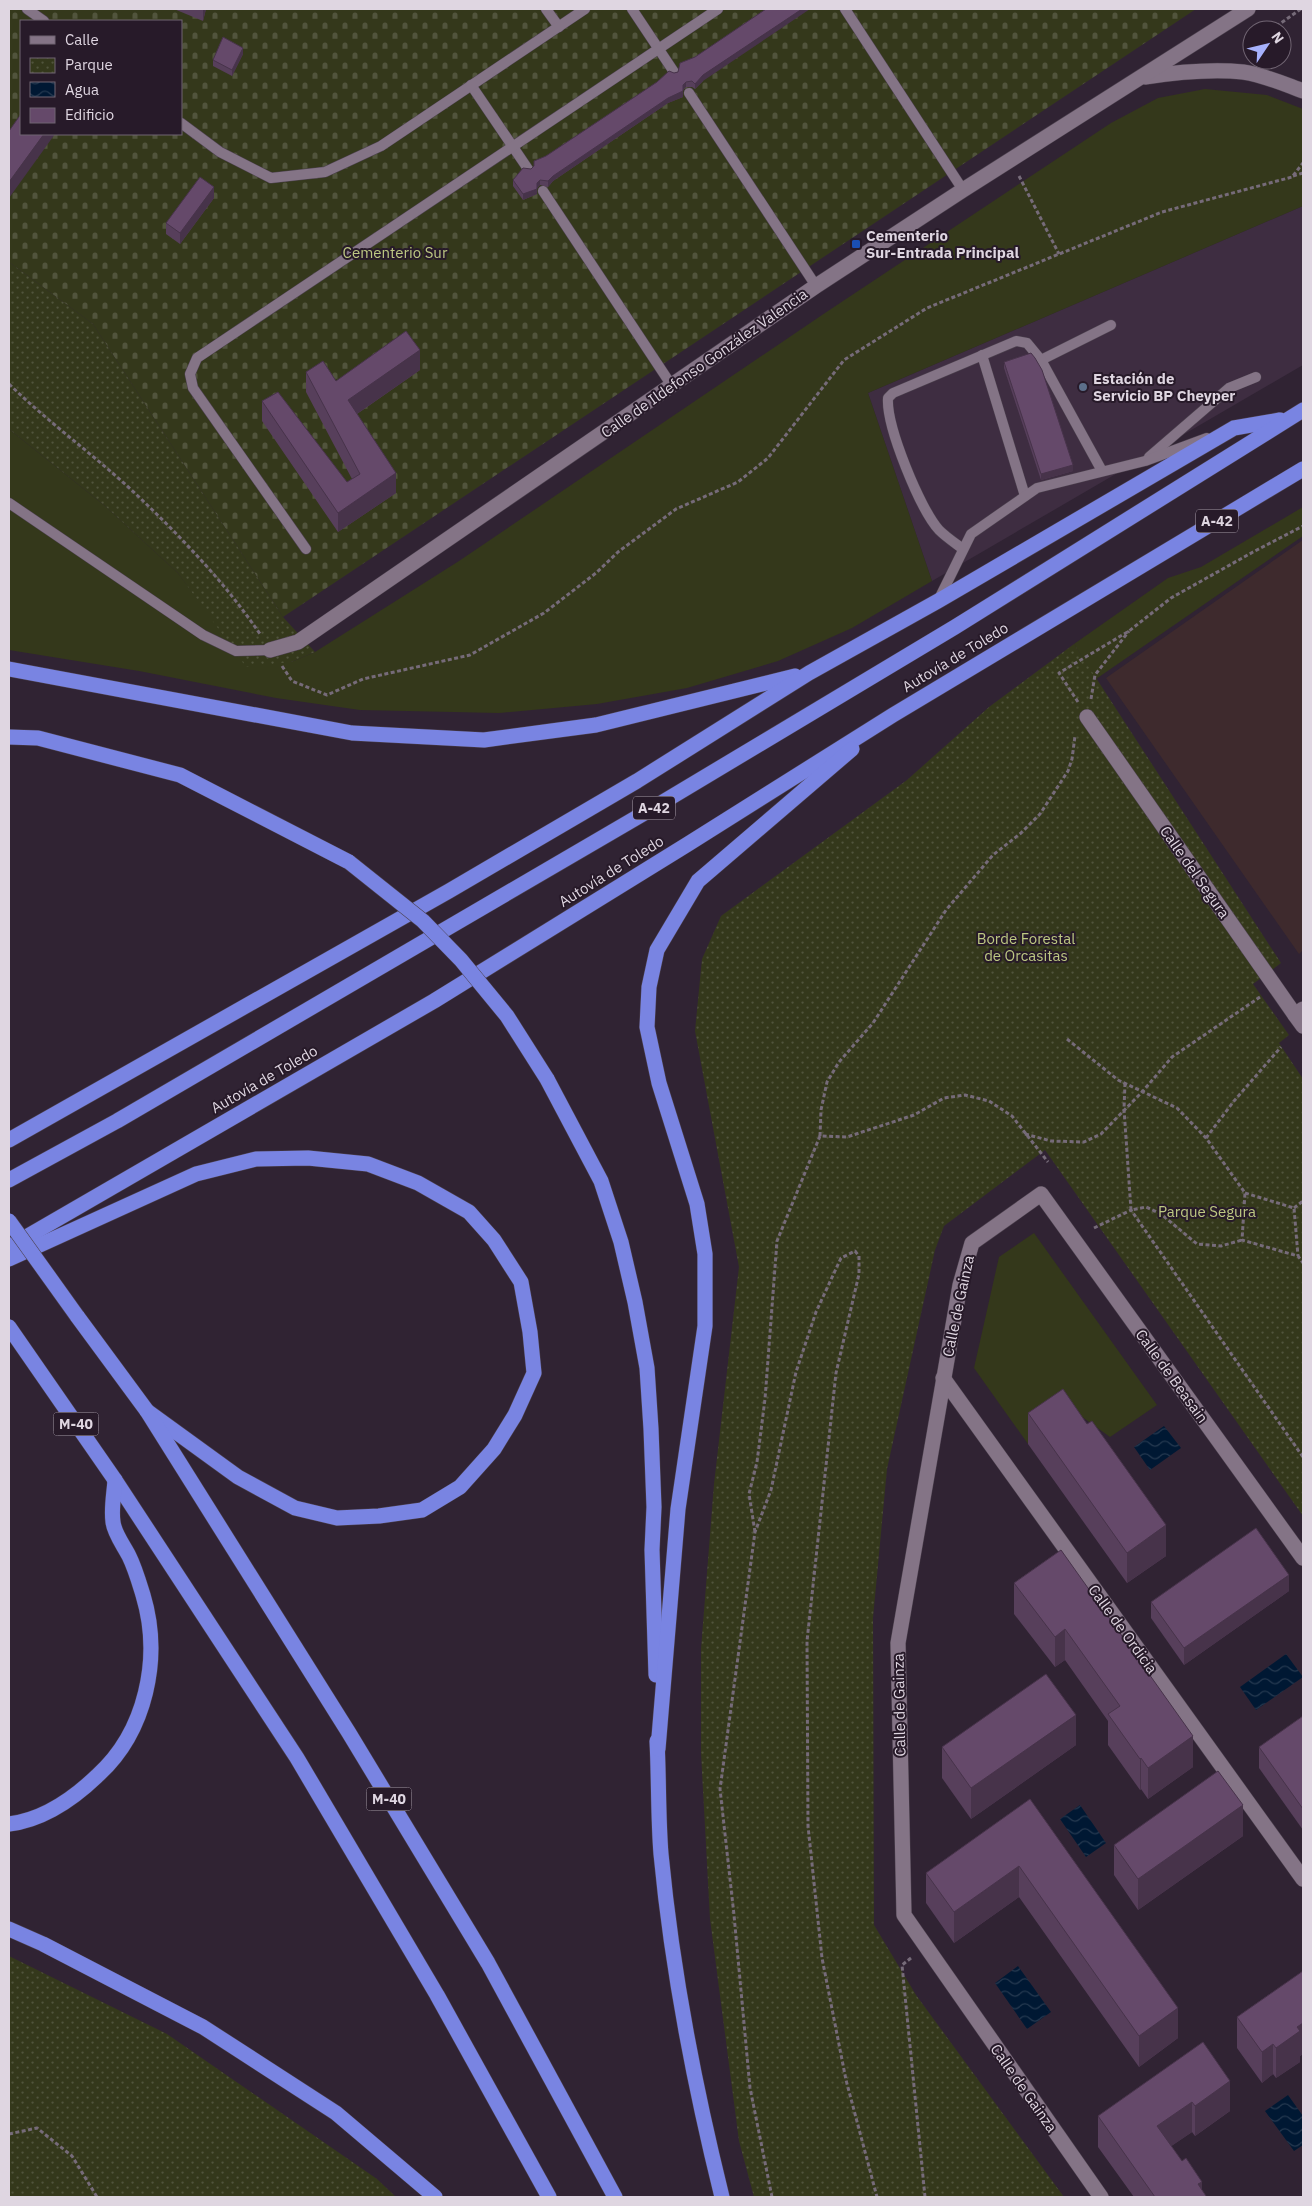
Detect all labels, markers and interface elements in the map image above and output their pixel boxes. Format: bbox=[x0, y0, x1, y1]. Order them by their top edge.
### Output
legend bbox=[20, 20, 182, 135]
north arrow bbox=[1242, 20, 1292, 70]
text: N bbox=[1267, 28, 1288, 47]
text: Calle bbox=[65, 30, 99, 49]
text: Parque bbox=[65, 55, 113, 74]
text: Agua bbox=[65, 80, 99, 99]
text: Edificio bbox=[65, 105, 114, 124]
place label: Cementerio Sur-Entrada Principal bbox=[866, 226, 1019, 262]
marker: Cementerio Sur-Entrada Principal bbox=[850, 238, 862, 250]
park label: Cementerio Sur bbox=[343, 243, 448, 262]
street label: Calle de Ildefonso González Valencia bbox=[597, 284, 811, 442]
place label: Estación de Servicio BP Cheyper bbox=[1093, 369, 1235, 405]
marker: Estación de Servicio BP Cheyper bbox=[1077, 381, 1089, 393]
road number: A-42 bbox=[1196, 510, 1238, 532]
street label: Autovía de Toledo bbox=[899, 618, 1011, 696]
road number: A-42 bbox=[633, 796, 675, 820]
street label: Calle del Segura bbox=[1156, 822, 1234, 922]
street label: Autovía de Toledo bbox=[555, 831, 667, 911]
park label: Borde Forestal de Orcasitas bbox=[977, 929, 1075, 965]
street label: Autovía de Toledo bbox=[207, 1041, 321, 1117]
park label: Parque Segura bbox=[1158, 1202, 1256, 1221]
street label: Calle de Gainza bbox=[938, 1253, 978, 1359]
street label: Calle de Beasain bbox=[1132, 1325, 1212, 1427]
road number: M-40 bbox=[54, 1412, 98, 1436]
street label: Calle de Ordicia bbox=[1084, 1581, 1162, 1677]
street label: Calle de Gainza bbox=[889, 1653, 909, 1757]
road number: M-40 bbox=[366, 1788, 412, 1810]
street label: Calle de Gainza bbox=[987, 2040, 1061, 2136]

